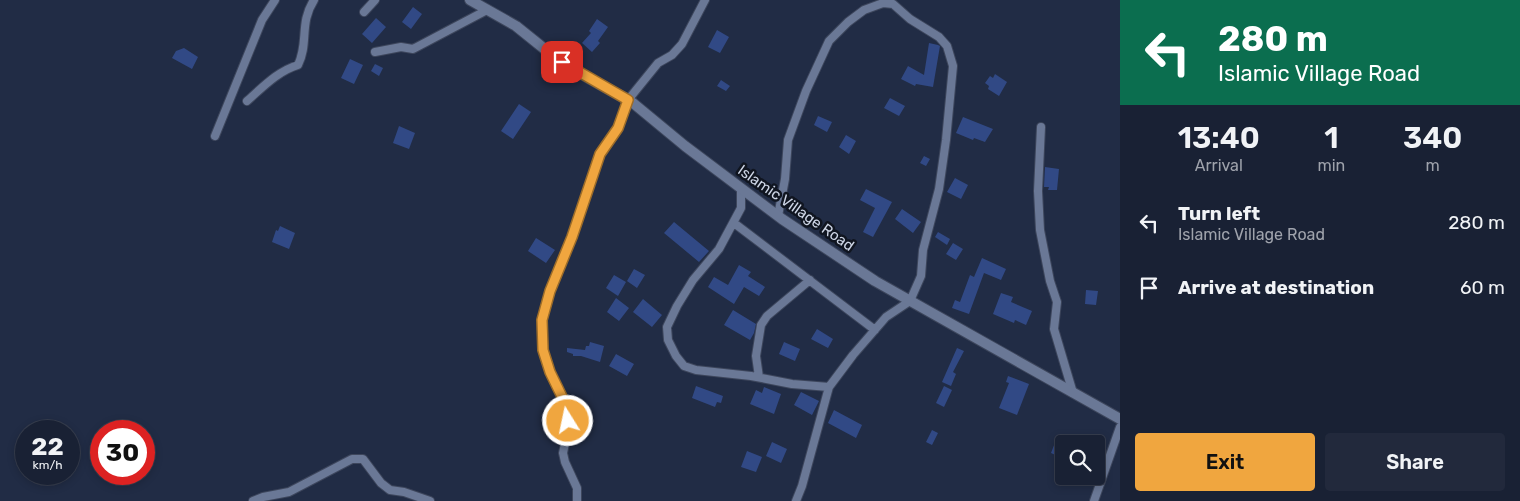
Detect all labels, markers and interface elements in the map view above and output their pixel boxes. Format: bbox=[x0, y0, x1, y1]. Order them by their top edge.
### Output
text: 280 m bbox=[1218, 18, 1328, 60]
icon: left bbox=[1135, 20, 1200, 85]
pin bbox=[541, 41, 583, 83]
icon: arrive bbox=[548, 48, 576, 76]
text: Islamic Village Road bbox=[1218, 60, 1420, 87]
text: 13:40 bbox=[1178, 120, 1260, 156]
text: 1 bbox=[1324, 120, 1339, 156]
text: 340 bbox=[1403, 120, 1462, 156]
text: Arrival bbox=[1195, 156, 1243, 175]
text: min bbox=[1318, 156, 1345, 175]
text: m bbox=[1426, 156, 1440, 175]
street label: Islamic Village Road bbox=[734, 161, 858, 255]
text: Turn left bbox=[1178, 202, 1260, 225]
icon: left bbox=[1135, 209, 1163, 237]
text: 280 m bbox=[1448, 211, 1505, 234]
text: Islamic Village Road bbox=[1178, 225, 1325, 244]
icon: arrive bbox=[1135, 274, 1163, 302]
text: Arrive at destination bbox=[1178, 276, 1374, 299]
text: 60 m bbox=[1460, 276, 1505, 299]
position arrow bbox=[541, 394, 593, 446]
speed limit sign: 30 bbox=[90, 420, 155, 485]
text: 22 bbox=[31, 432, 64, 461]
button: Exit bbox=[1135, 433, 1315, 491]
button: Share bbox=[1325, 433, 1505, 491]
map controls bbox=[1055, 435, 1105, 485]
button: search bbox=[1055, 435, 1105, 485]
text: km/h bbox=[33, 458, 62, 472]

